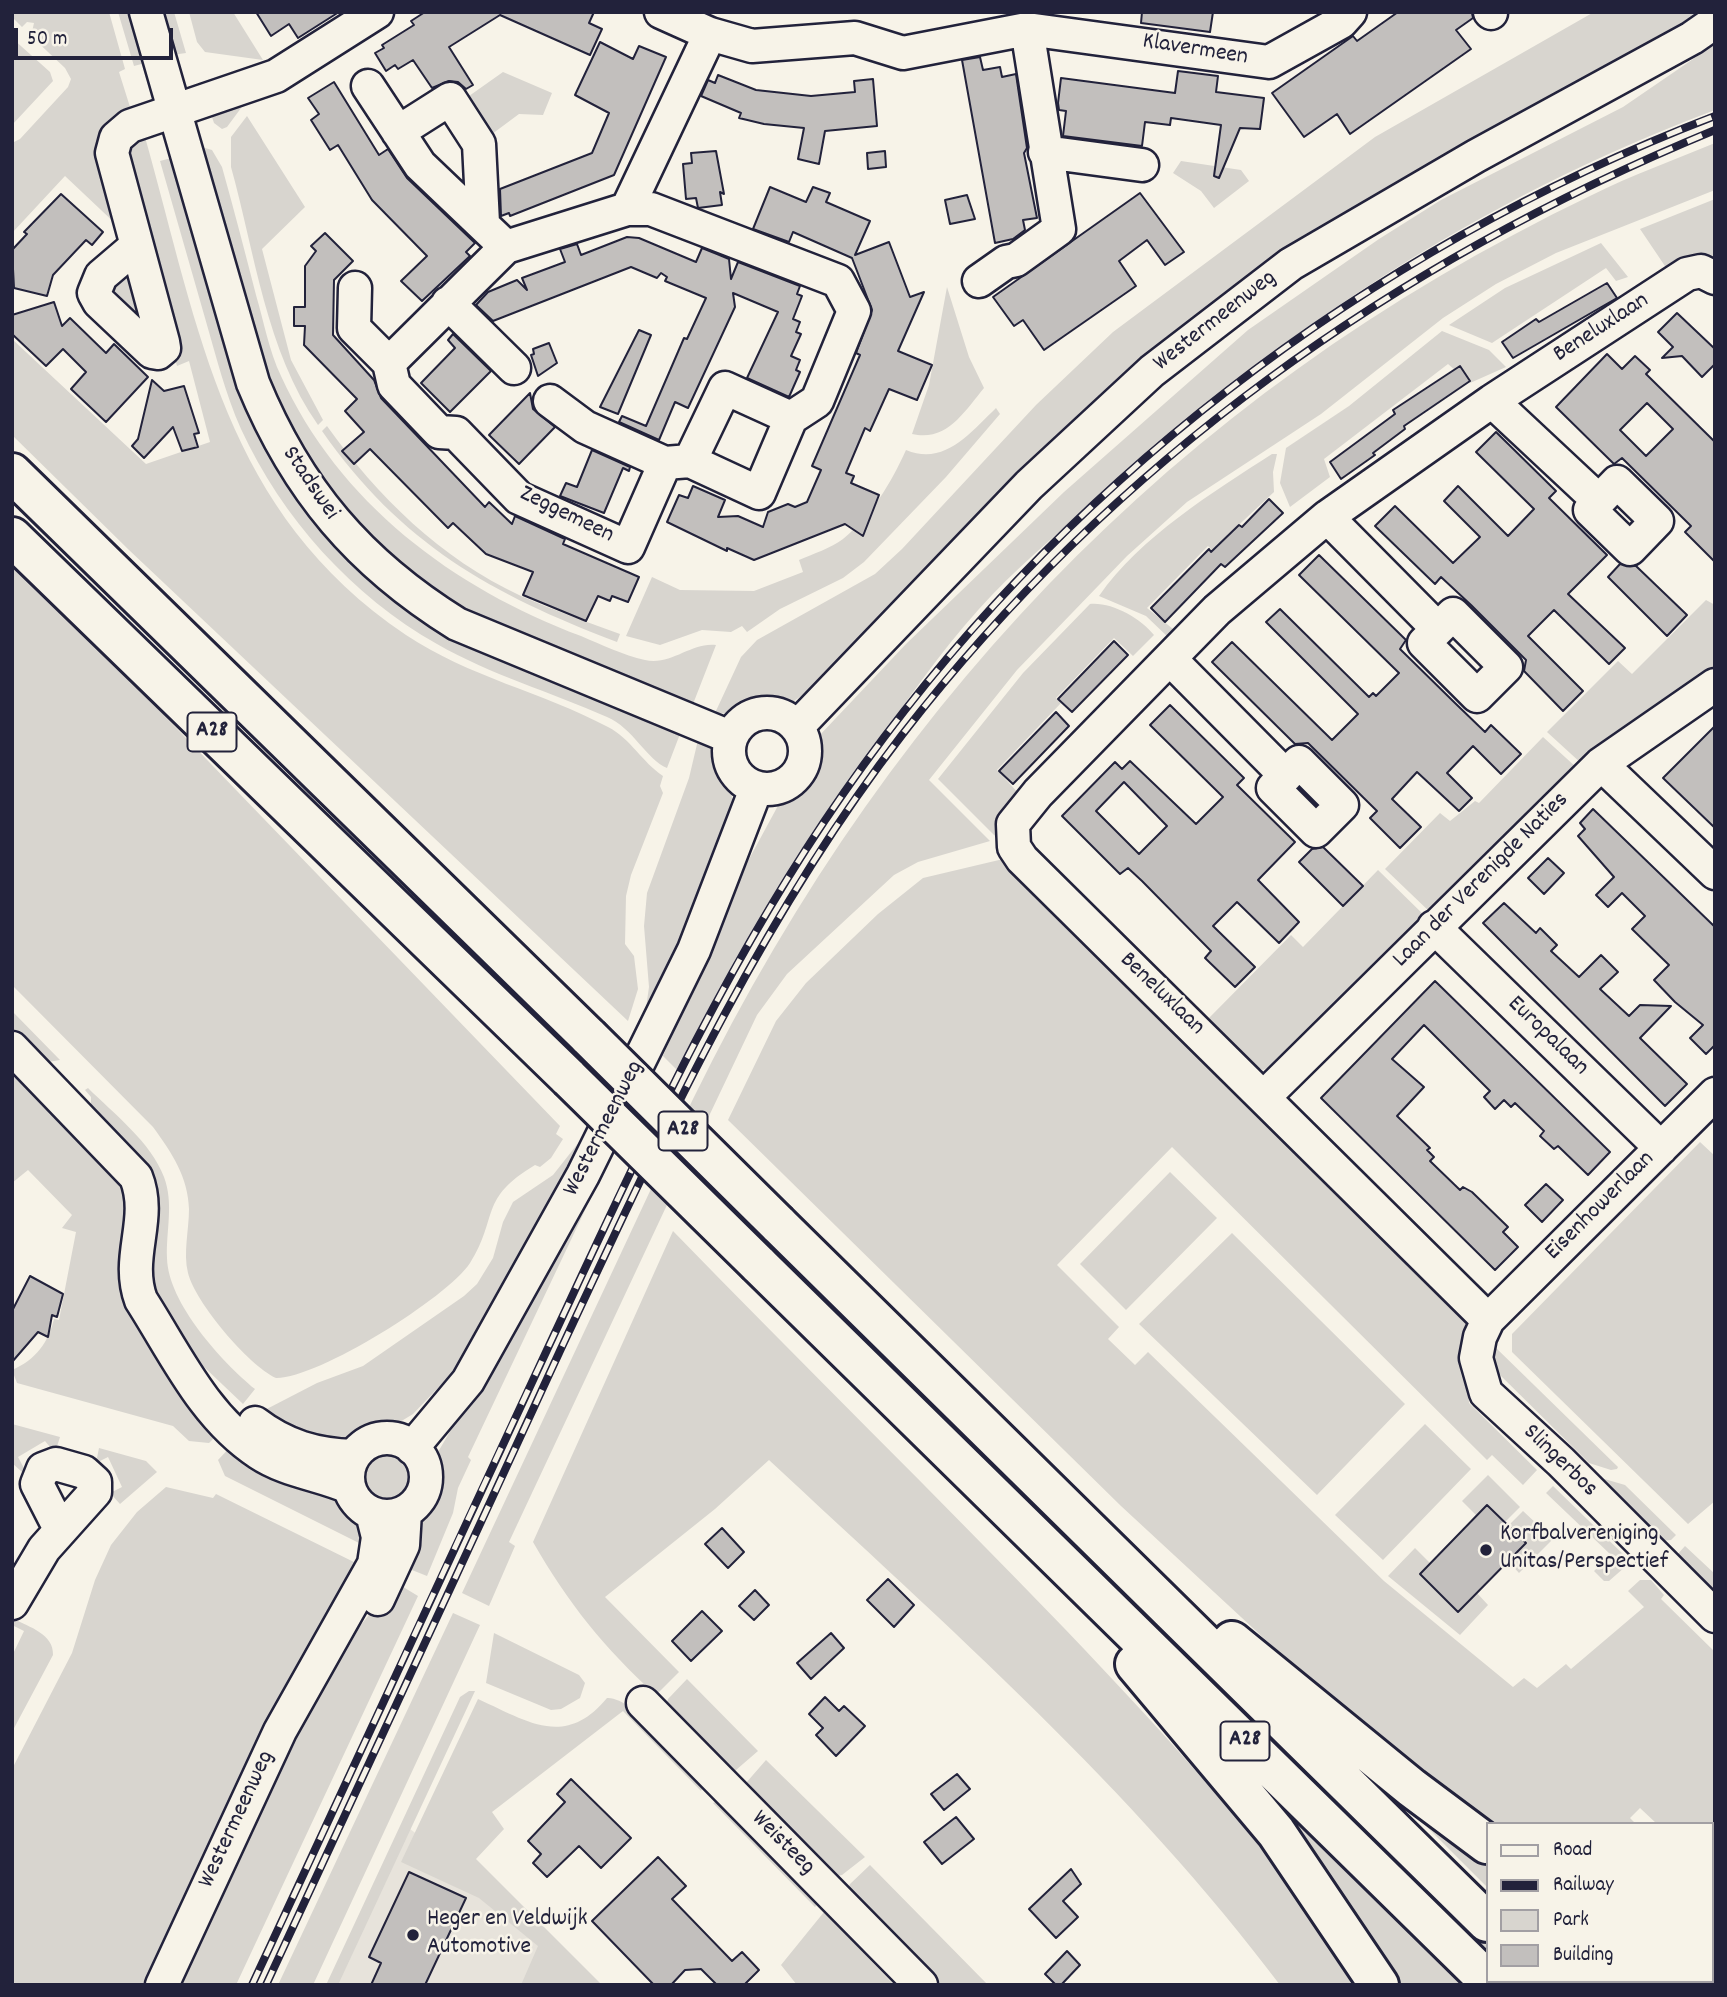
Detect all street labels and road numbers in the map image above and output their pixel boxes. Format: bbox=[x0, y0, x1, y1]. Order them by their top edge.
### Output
street label: Klavermeen bbox=[1140, 28, 1250, 74]
street label: Westermeenweg bbox=[1149, 265, 1283, 379]
street label: Beneluxlaan bbox=[1549, 288, 1655, 370]
street label: Stadswei bbox=[274, 442, 344, 526]
street label: Zeggemeen bbox=[514, 481, 618, 551]
road number: A28 bbox=[188, 712, 236, 752]
street label: Laan der Verenigde Naties bbox=[1388, 787, 1576, 975]
street label: Beneluxlaan bbox=[1112, 947, 1210, 1043]
street label: Europalaan bbox=[1500, 991, 1594, 1083]
street label: Westermeenweg bbox=[559, 1057, 651, 1201]
road number: A28 bbox=[658, 1112, 708, 1150]
street label: Eisenhowerlaan bbox=[1540, 1146, 1662, 1268]
street label: Slingerbos bbox=[1516, 1419, 1602, 1505]
road number: A28 bbox=[1220, 1722, 1270, 1760]
street label: Westermeenweg bbox=[194, 1747, 282, 1893]
street label: Weisteeg bbox=[744, 1806, 820, 1882]

